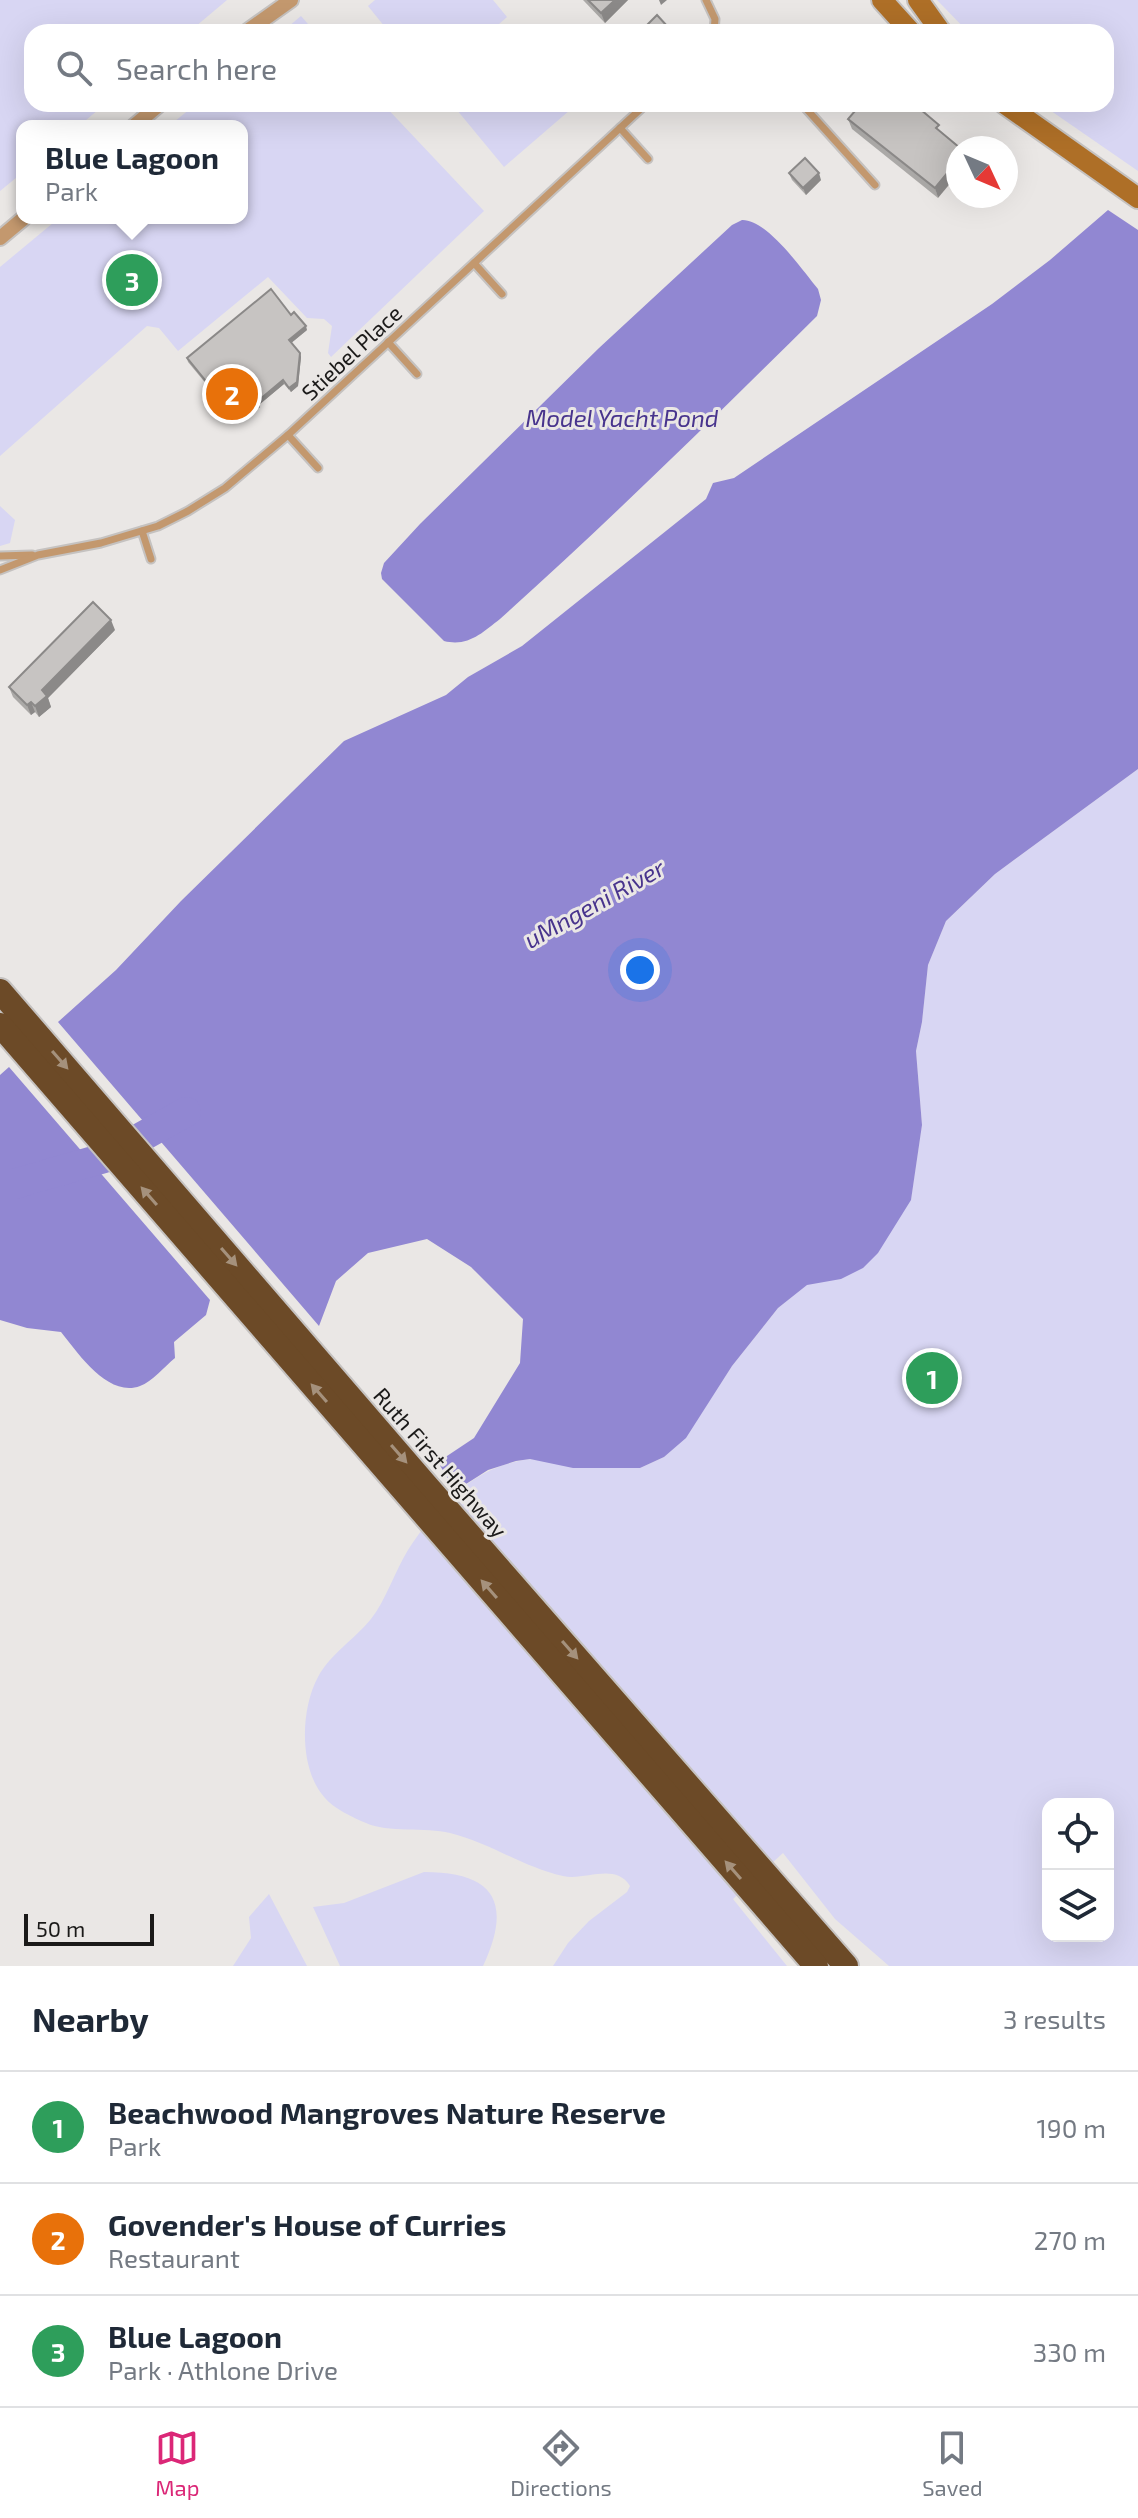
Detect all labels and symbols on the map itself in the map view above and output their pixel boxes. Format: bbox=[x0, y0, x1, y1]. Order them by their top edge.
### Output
north arrow bbox=[946, 136, 1018, 208]
pin: 3 bbox=[106, 250, 158, 310]
street label: Stiebel Place bbox=[296, 299, 406, 405]
pin: 2 bbox=[206, 364, 258, 424]
water label: Model Yacht Pond bbox=[525, 403, 719, 432]
water label: uMngeni River bbox=[519, 852, 670, 954]
your location bbox=[620, 950, 660, 990]
one-way arrow bbox=[51, 1049, 68, 1069]
one-way arrow bbox=[141, 1187, 158, 1207]
one-way arrow bbox=[220, 1246, 237, 1266]
pin: 1 bbox=[906, 1348, 958, 1408]
street label: Ruth First Highway bbox=[369, 1382, 513, 1542]
one-way arrow bbox=[311, 1383, 328, 1403]
one-way arrow bbox=[390, 1443, 407, 1463]
one-way arrow bbox=[481, 1580, 499, 1599]
one-way arrow bbox=[561, 1639, 578, 1659]
one-way arrow bbox=[725, 1861, 742, 1881]
scale bar bbox=[24, 1910, 154, 1946]

